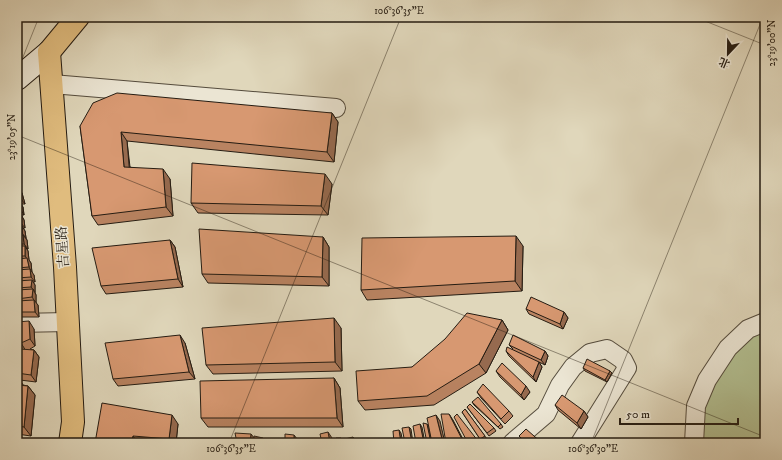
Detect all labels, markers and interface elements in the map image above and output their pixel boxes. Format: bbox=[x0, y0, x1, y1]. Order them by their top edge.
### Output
text: 106°36'35"E bbox=[374, 5, 424, 17]
text: 23°19'00"N bbox=[766, 20, 778, 66]
north arrow bbox=[708, 34, 748, 74]
text: 北 bbox=[717, 54, 732, 71]
text: 23°19'05"N bbox=[6, 114, 18, 160]
street label: 吉星路 bbox=[53, 225, 73, 269]
scale bar bbox=[620, 400, 738, 426]
text: 50 m bbox=[626, 407, 650, 422]
text: 106°36'35"E bbox=[206, 443, 256, 455]
text: 106°36'30"E bbox=[568, 443, 618, 455]

